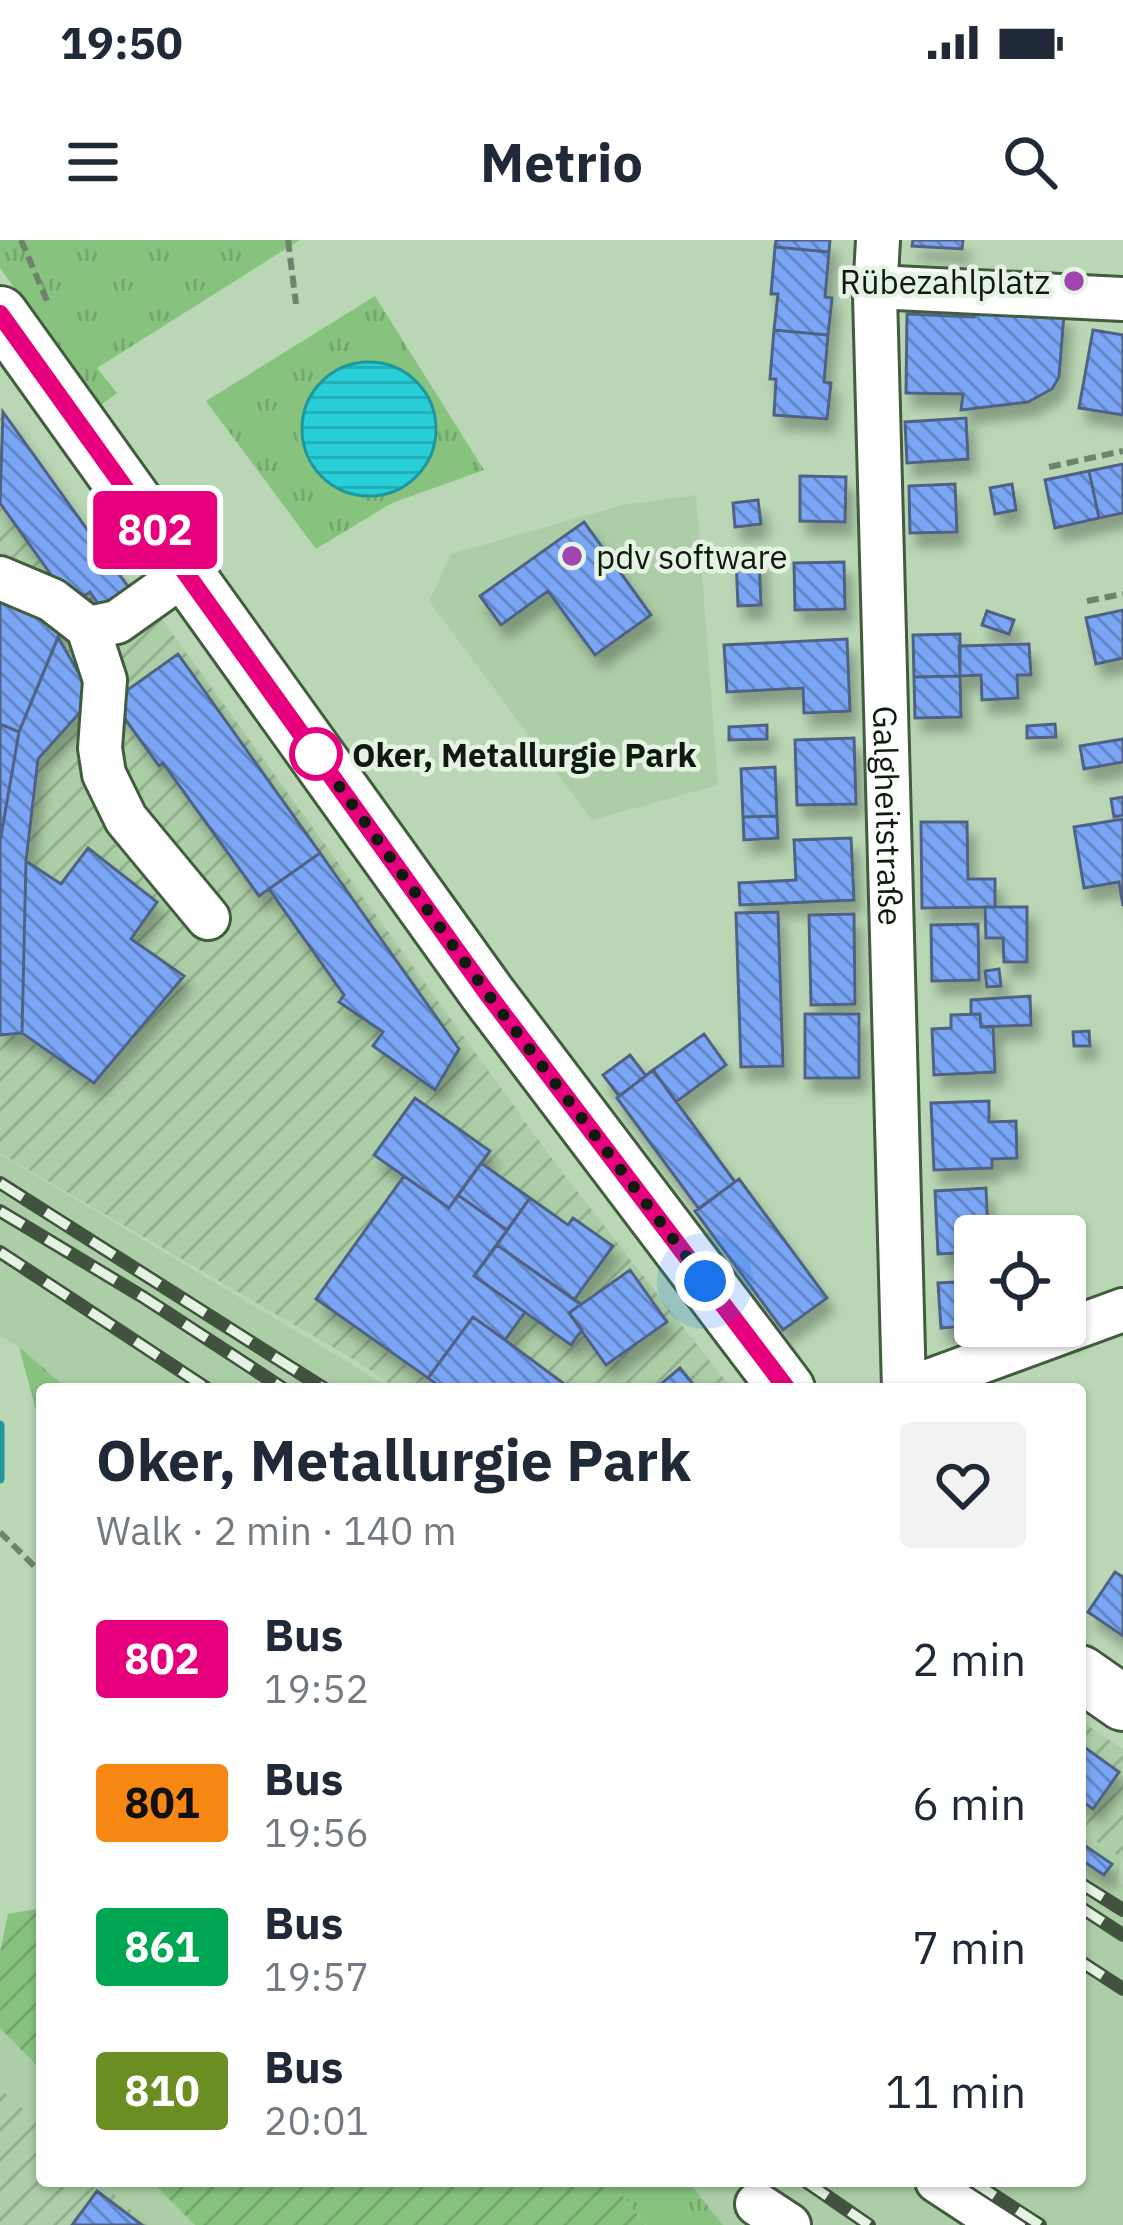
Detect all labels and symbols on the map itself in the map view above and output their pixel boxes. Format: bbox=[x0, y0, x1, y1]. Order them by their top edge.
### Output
place label: Rübezahlplatz bbox=[840, 260, 1050, 303]
marker: Rübezahlplatz bbox=[1061, 268, 1087, 294]
line badge: 802 bbox=[86, 491, 224, 569]
place label: pdv software bbox=[596, 535, 788, 578]
marker: pdv software bbox=[559, 543, 585, 569]
street label: Galgheitstraße bbox=[864, 705, 913, 926]
marker: Oker, Metallurgie Park bbox=[291, 729, 341, 779]
place label: Oker, Metallurgie Park bbox=[352, 733, 697, 776]
your location bbox=[675, 1251, 735, 1311]

